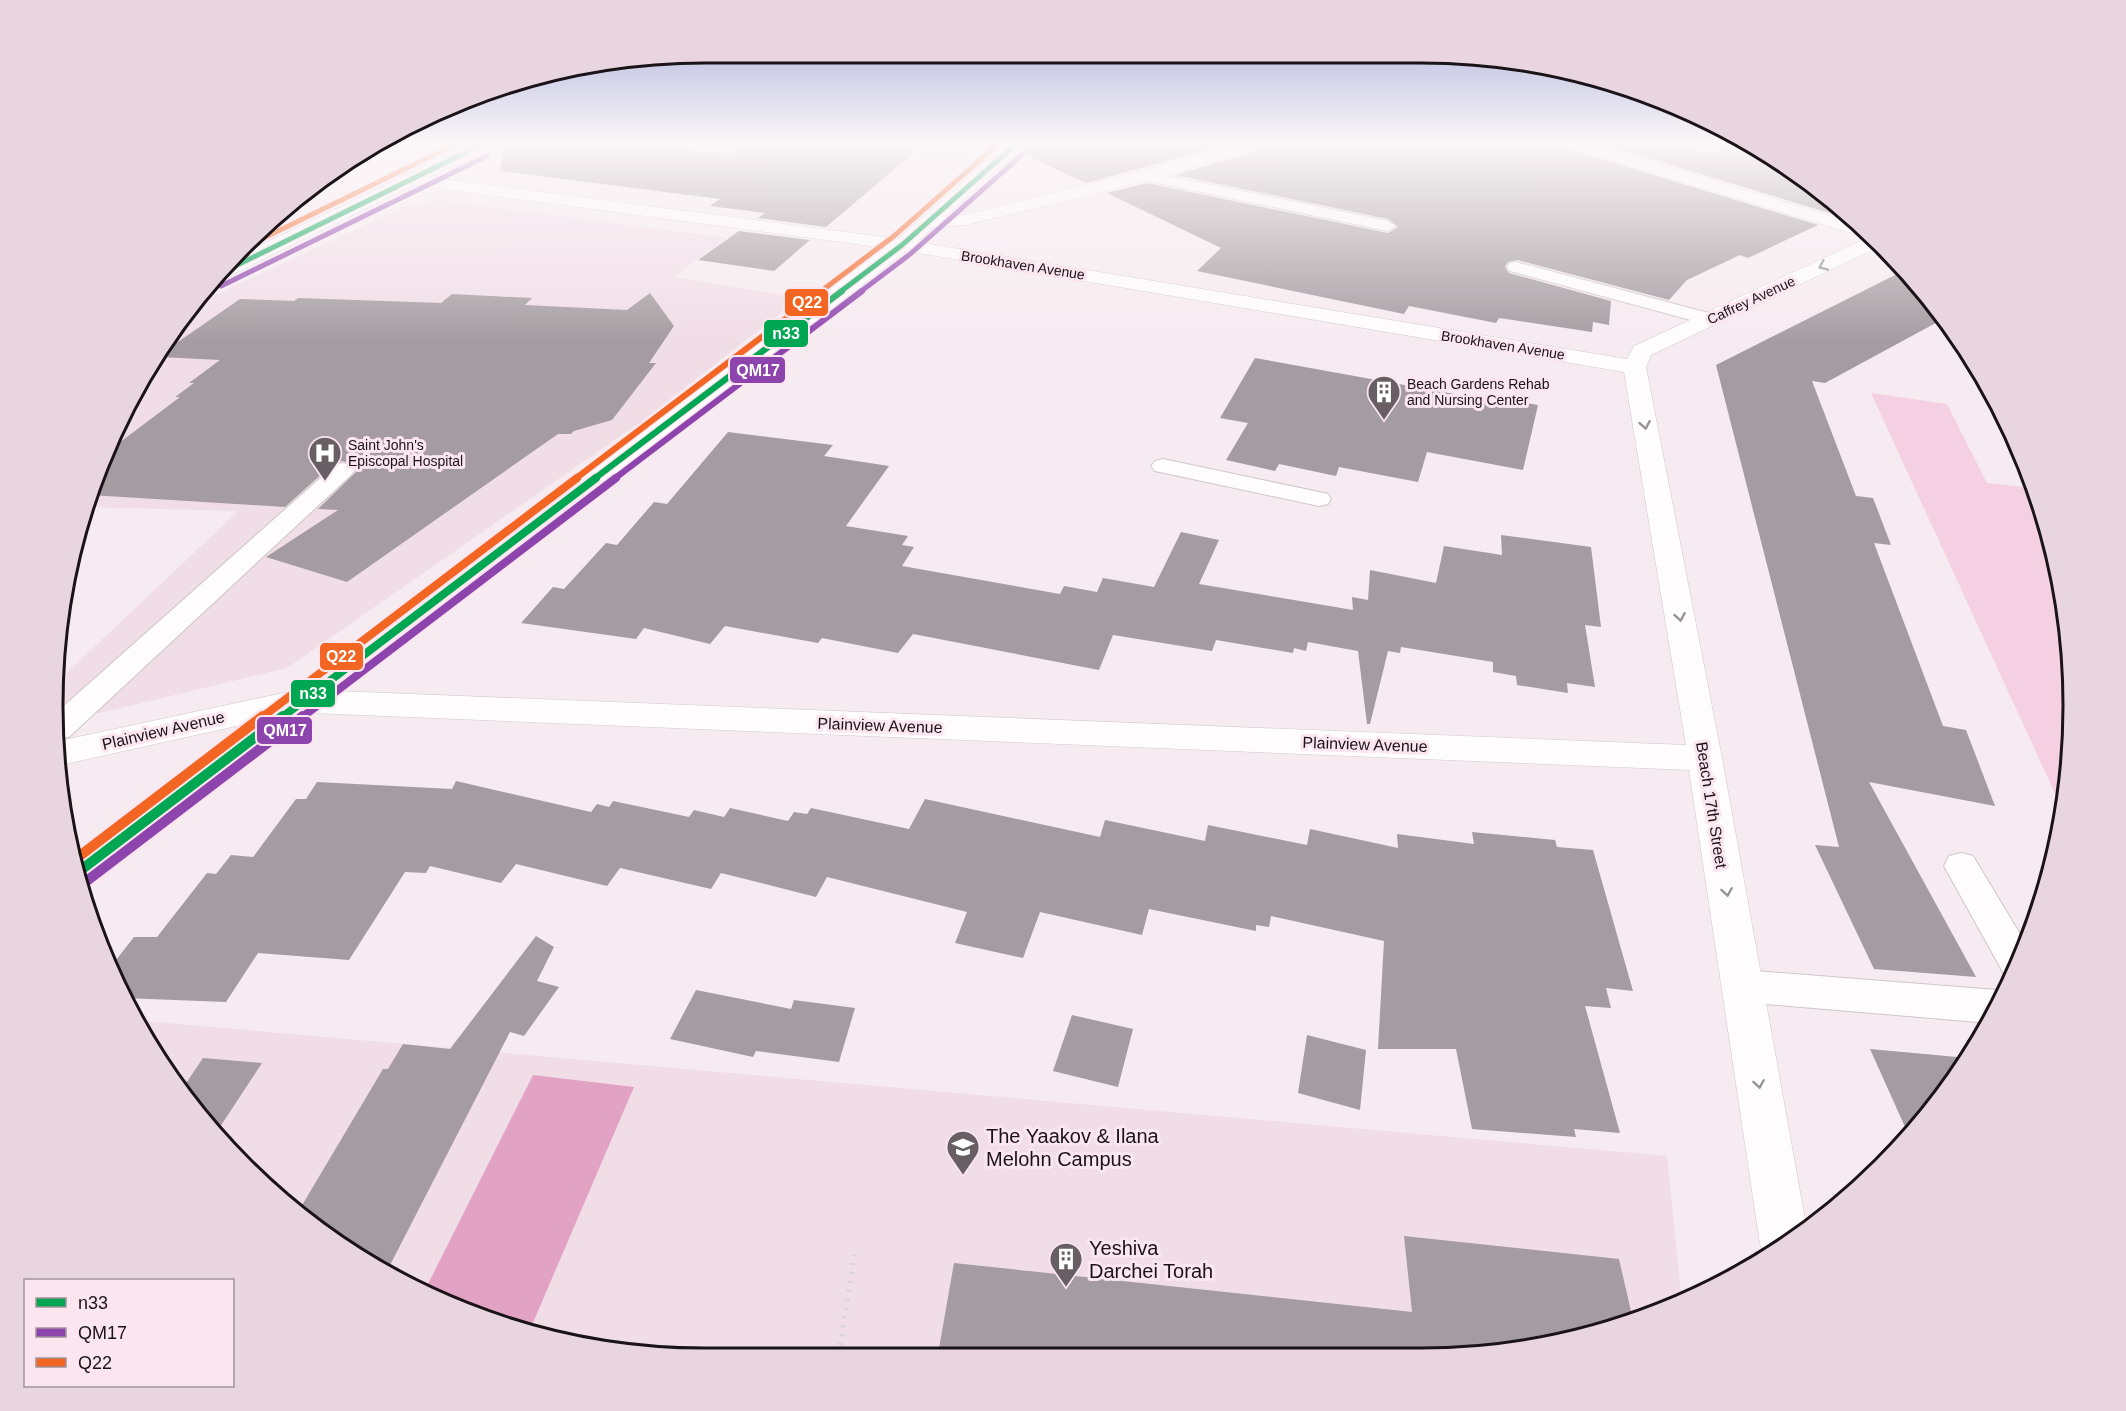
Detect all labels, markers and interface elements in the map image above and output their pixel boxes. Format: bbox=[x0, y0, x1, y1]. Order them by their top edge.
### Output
street label: Brookhaven Avenue bbox=[960, 247, 1086, 283]
one-way arrow bbox=[1819, 259, 1830, 271]
street label: Caffrey Avenue bbox=[1704, 273, 1798, 327]
line badge: Q22 bbox=[784, 288, 829, 317]
text: Q22 bbox=[792, 294, 822, 311]
line badge: n33 bbox=[763, 319, 809, 348]
text: n33 bbox=[772, 325, 800, 342]
street label: Brookhaven Avenue bbox=[1440, 327, 1566, 363]
line badge: QM17 bbox=[729, 356, 786, 384]
text: QM17 bbox=[736, 362, 780, 379]
building icon: Beach Gardens Rehab and Nursing Center bbox=[1366, 374, 1402, 421]
place label: Beach Gardens Rehab and Nursing Center bbox=[1407, 376, 1550, 408]
one-way arrow bbox=[1638, 419, 1651, 429]
hospital icon: Saint John's Episcopal Hospital bbox=[307, 435, 343, 482]
place label: Saint John's Episcopal Hospital bbox=[348, 437, 463, 469]
one-way arrow bbox=[1673, 612, 1685, 621]
line badge: Q22 bbox=[319, 642, 364, 671]
text: Q22 bbox=[326, 648, 356, 665]
line badge: n33 bbox=[290, 679, 336, 708]
text: n33 bbox=[299, 685, 327, 702]
street label: Plainview Avenue bbox=[100, 708, 226, 753]
street label: Plainview Avenue bbox=[817, 715, 943, 736]
line badge: QM17 bbox=[256, 716, 313, 745]
text: QM17 bbox=[263, 722, 307, 739]
street label: Plainview Avenue bbox=[1302, 734, 1428, 755]
street label: Beach 17th Street bbox=[1693, 740, 1730, 870]
one-way arrow bbox=[1720, 886, 1733, 896]
one-way arrow bbox=[1752, 1079, 1764, 1089]
place label: The Yaakov & Ilana Melohn Campus bbox=[986, 1125, 1160, 1170]
school or university icon: The Yaakov & Ilana Melohn Campus bbox=[945, 1129, 981, 1176]
place label: Yeshiva Darchei Torah bbox=[1089, 1237, 1213, 1282]
building icon: Yeshiva Darchei Torah bbox=[1048, 1241, 1084, 1288]
legend bbox=[24, 1279, 234, 1387]
text: n33 bbox=[78, 1293, 108, 1313]
text: QM17 bbox=[78, 1323, 127, 1343]
text: Q22 bbox=[78, 1353, 112, 1373]

